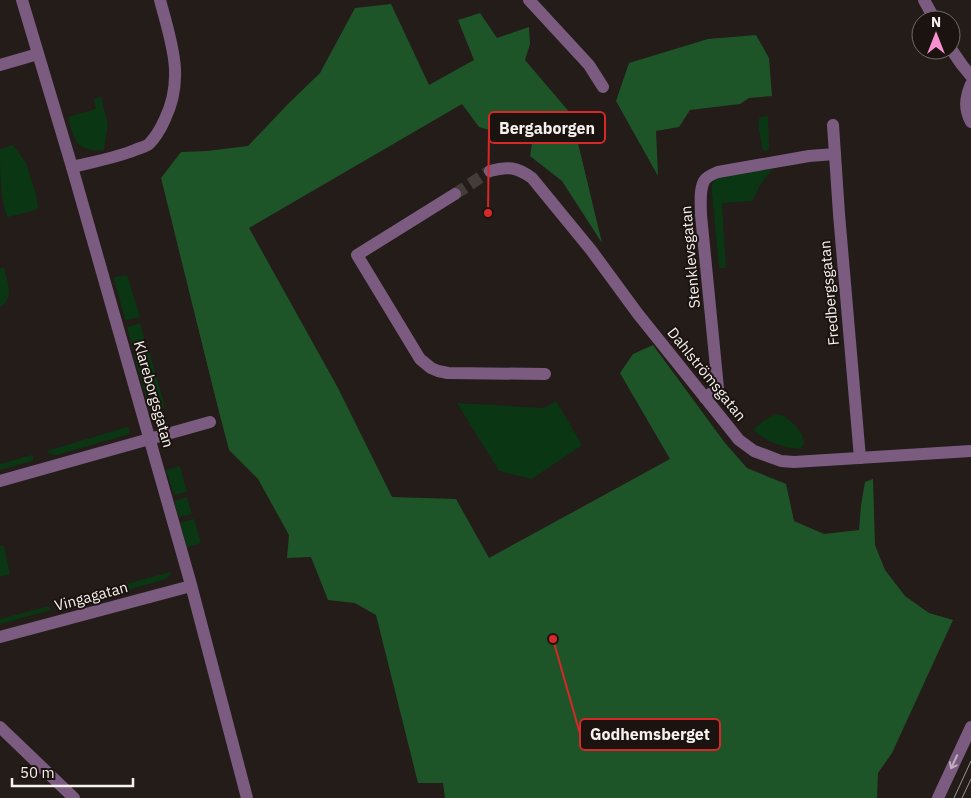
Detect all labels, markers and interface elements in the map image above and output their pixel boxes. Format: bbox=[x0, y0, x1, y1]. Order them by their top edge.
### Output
north arrow bbox=[911, 10, 961, 60]
text: N bbox=[931, 13, 941, 31]
callout: Bergaborgen bbox=[489, 112, 605, 143]
text: Bergaborgen bbox=[499, 118, 595, 138]
street label: Stenklevsgatan bbox=[676, 205, 704, 309]
street label: Fredbergsgatan bbox=[815, 240, 843, 346]
street label: Dahlströmsgatan bbox=[663, 323, 751, 425]
street label: Klareborgsgatan bbox=[130, 338, 178, 450]
street label: Vingagatan bbox=[52, 577, 130, 615]
callout: Godhemsberget bbox=[580, 719, 720, 750]
text: Godhemsberget bbox=[590, 724, 710, 744]
one-way arrow bbox=[949, 754, 958, 769]
scale bar bbox=[12, 756, 134, 788]
text: 50 m bbox=[20, 763, 55, 782]

